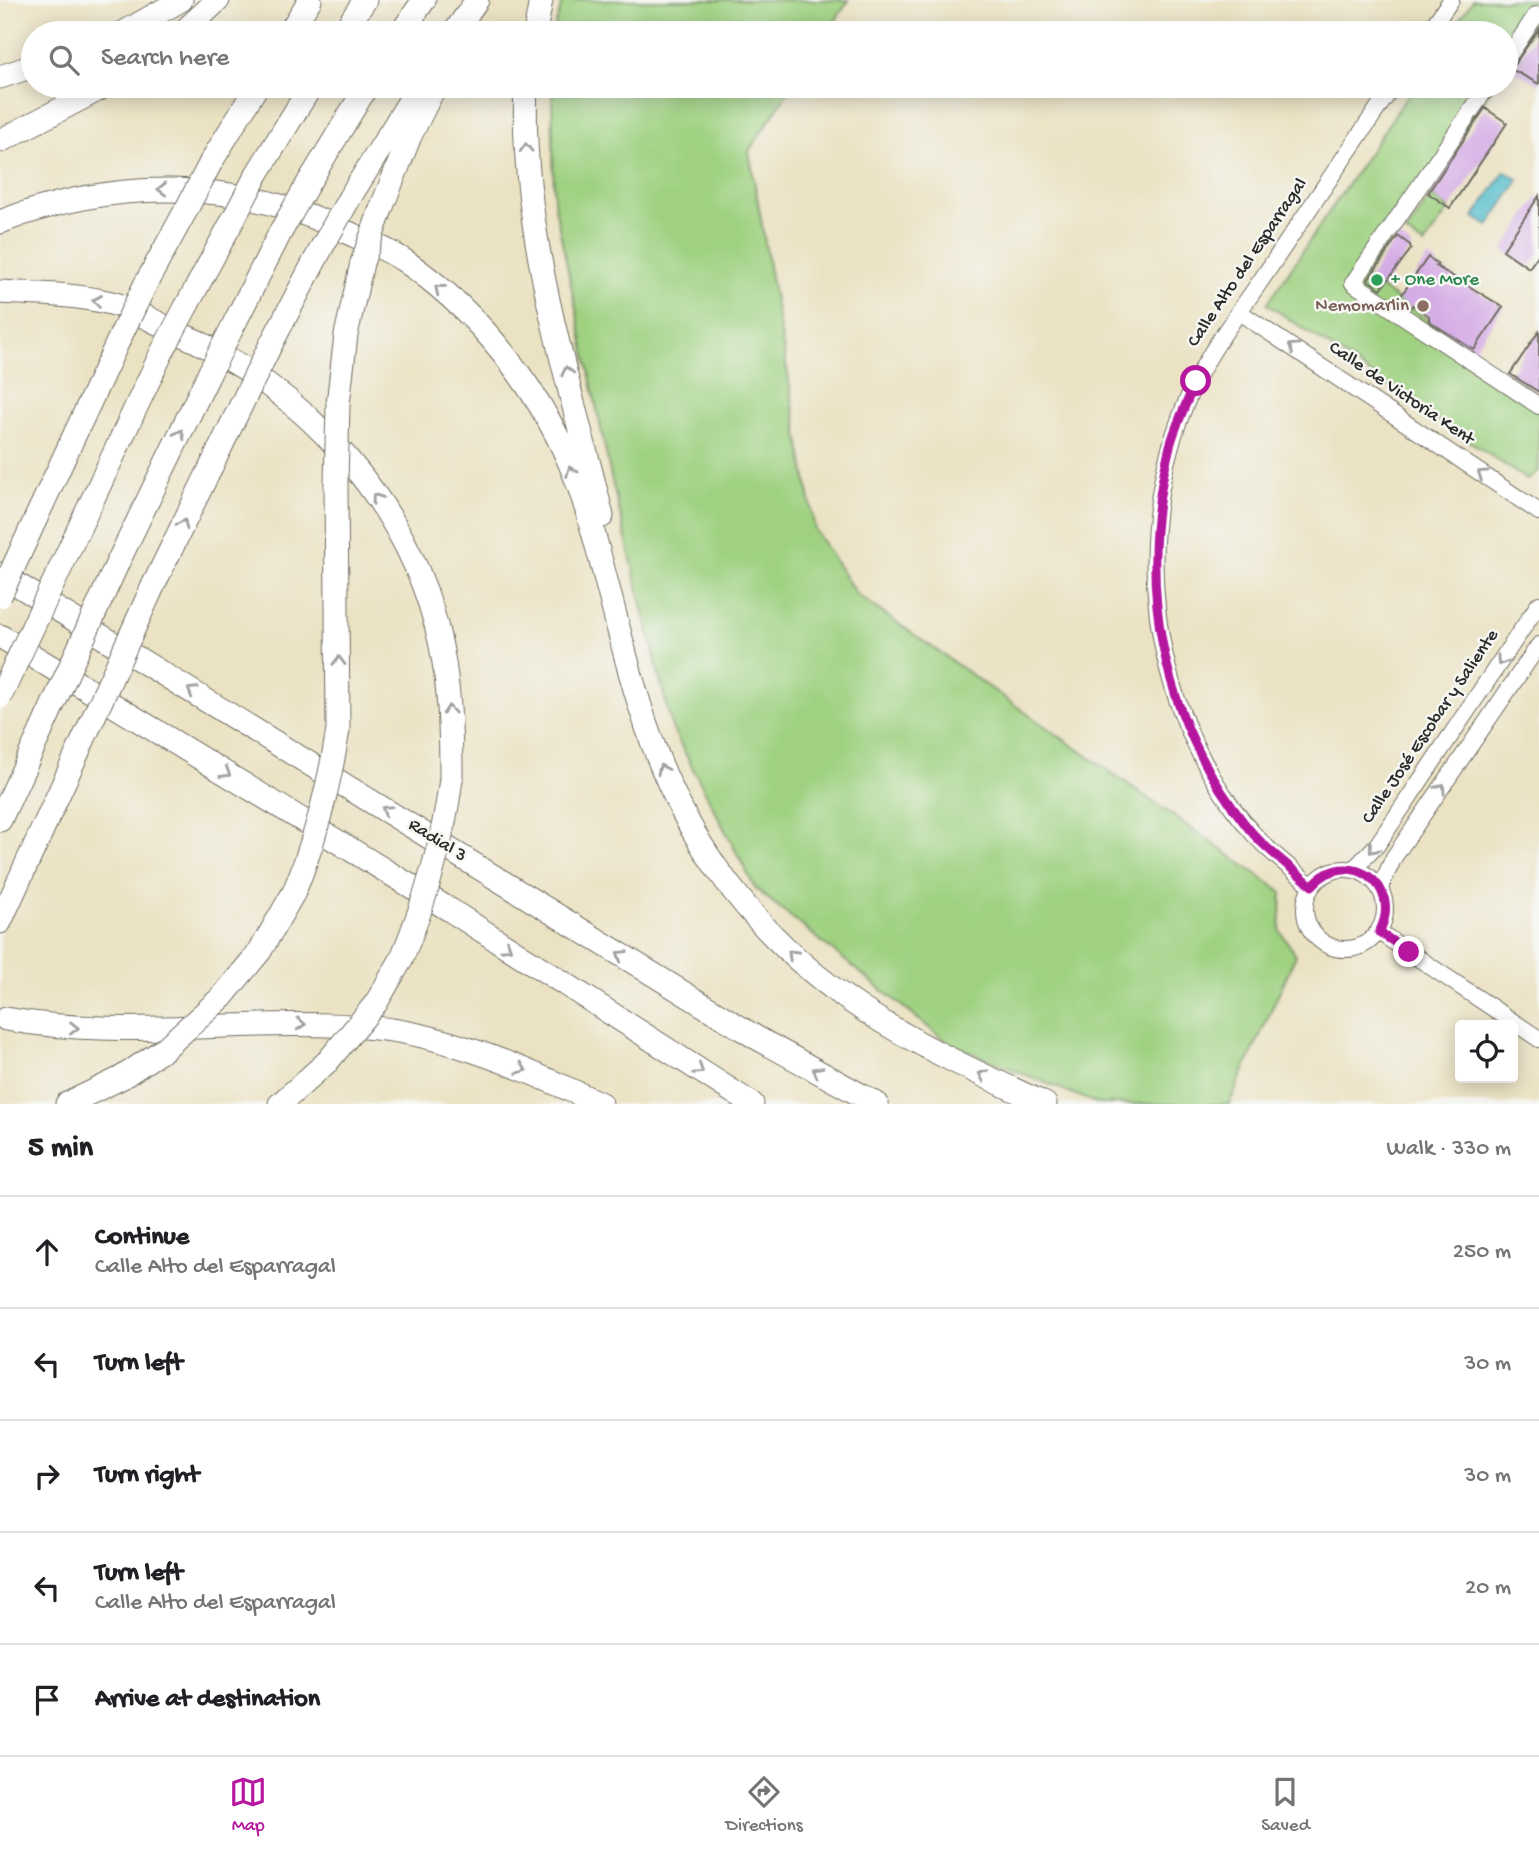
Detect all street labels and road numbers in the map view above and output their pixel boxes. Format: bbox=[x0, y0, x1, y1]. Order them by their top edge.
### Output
street label: Calle Alto del Esparragal bbox=[1183, 174, 1313, 352]
street label: Calle de Victoria Kent bbox=[1324, 337, 1480, 453]
street label: Calle José Escobar y Saliente bbox=[1357, 625, 1505, 829]
street label: Radial 3 bbox=[403, 814, 471, 868]

